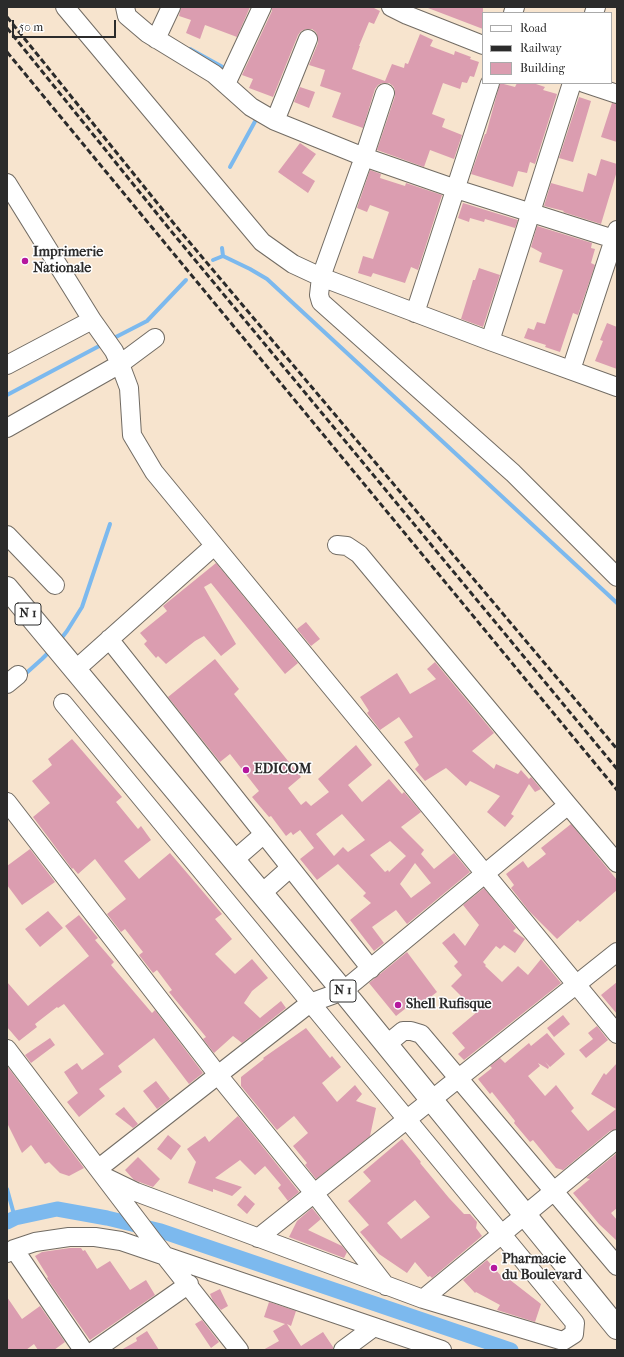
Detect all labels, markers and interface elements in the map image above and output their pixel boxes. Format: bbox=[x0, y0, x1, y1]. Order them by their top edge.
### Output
scale bar bbox=[14, 12, 118, 38]
legend bbox=[482, 12, 612, 84]
text: 50 m bbox=[19, 20, 43, 34]
text: Road bbox=[520, 21, 547, 35]
text: Railway bbox=[520, 41, 562, 55]
text: Building bbox=[520, 61, 565, 75]
place label: Imprimerie Nationale bbox=[33, 245, 103, 278]
marker: Imprimerie Nationale bbox=[20, 256, 30, 266]
road number: N 1 bbox=[15, 603, 41, 625]
place label: EDICOM bbox=[254, 762, 312, 778]
marker: EDICOM bbox=[241, 765, 251, 775]
road number: N 1 bbox=[330, 980, 356, 1002]
place label: Shell Rufisque bbox=[406, 997, 492, 1013]
marker: Shell Rufisque bbox=[393, 1000, 403, 1010]
place label: Pharmacie du Boulevard bbox=[502, 1252, 582, 1284]
marker: Pharmacie du Boulevard bbox=[489, 1263, 499, 1273]

